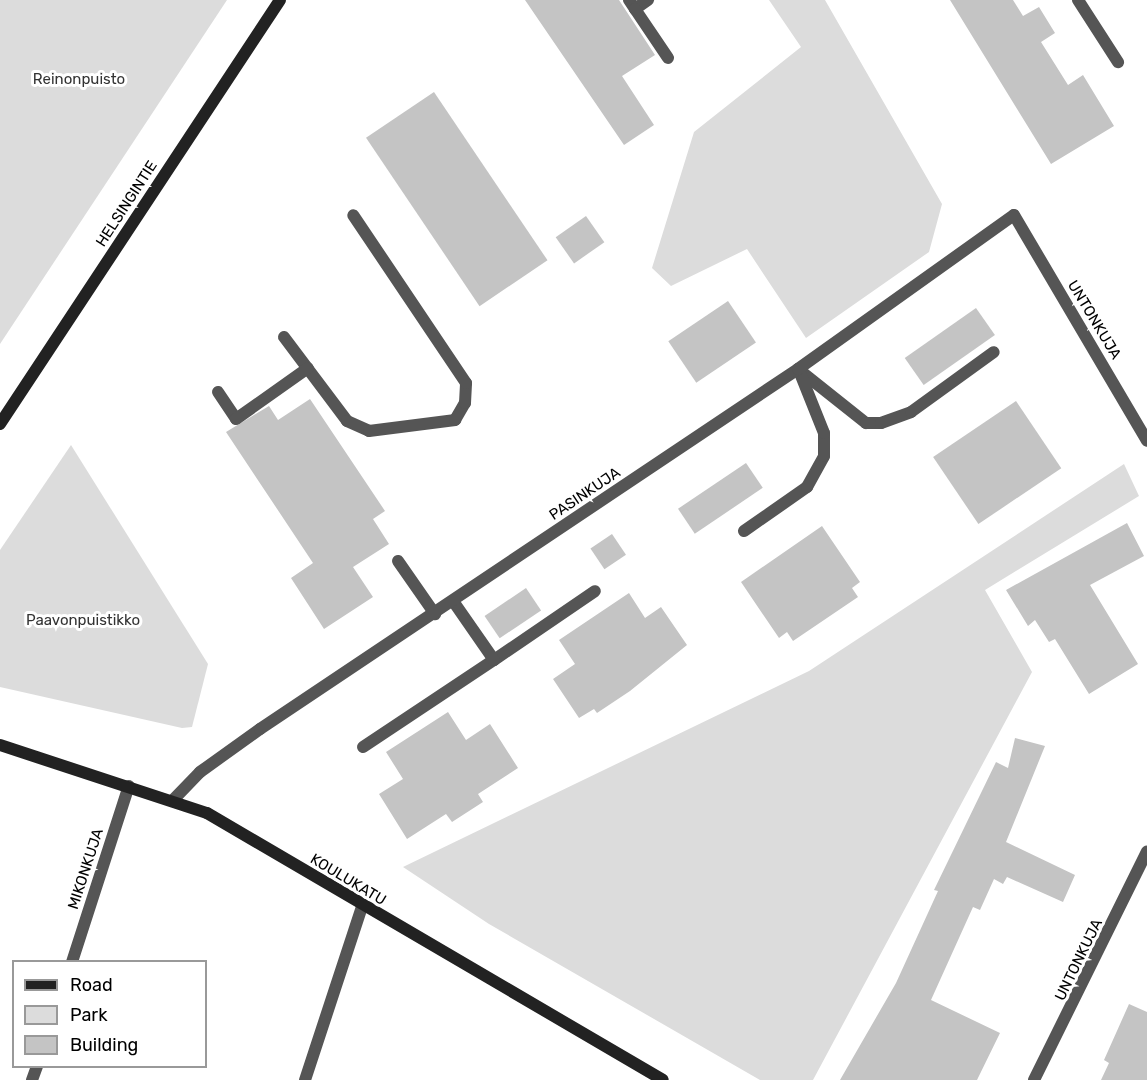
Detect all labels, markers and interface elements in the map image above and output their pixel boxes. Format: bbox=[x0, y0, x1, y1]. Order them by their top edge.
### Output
park label: Reinonpuisto bbox=[33, 71, 125, 89]
street label: HELSINGINTIE bbox=[93, 158, 161, 250]
street label: UNTONKUJA bbox=[1063, 277, 1125, 363]
street label: PASINKUJA bbox=[546, 464, 624, 524]
park label: Paavonpuistikko bbox=[26, 612, 140, 630]
street label: MIKONKUJA bbox=[64, 826, 108, 912]
street label: KOULUKATU bbox=[307, 850, 389, 910]
street label: UNTONKUJA bbox=[1051, 916, 1107, 1004]
legend bbox=[12, 960, 207, 1068]
text: Road bbox=[70, 974, 113, 996]
text: Park bbox=[70, 1004, 107, 1026]
text: Building bbox=[70, 1034, 138, 1056]

